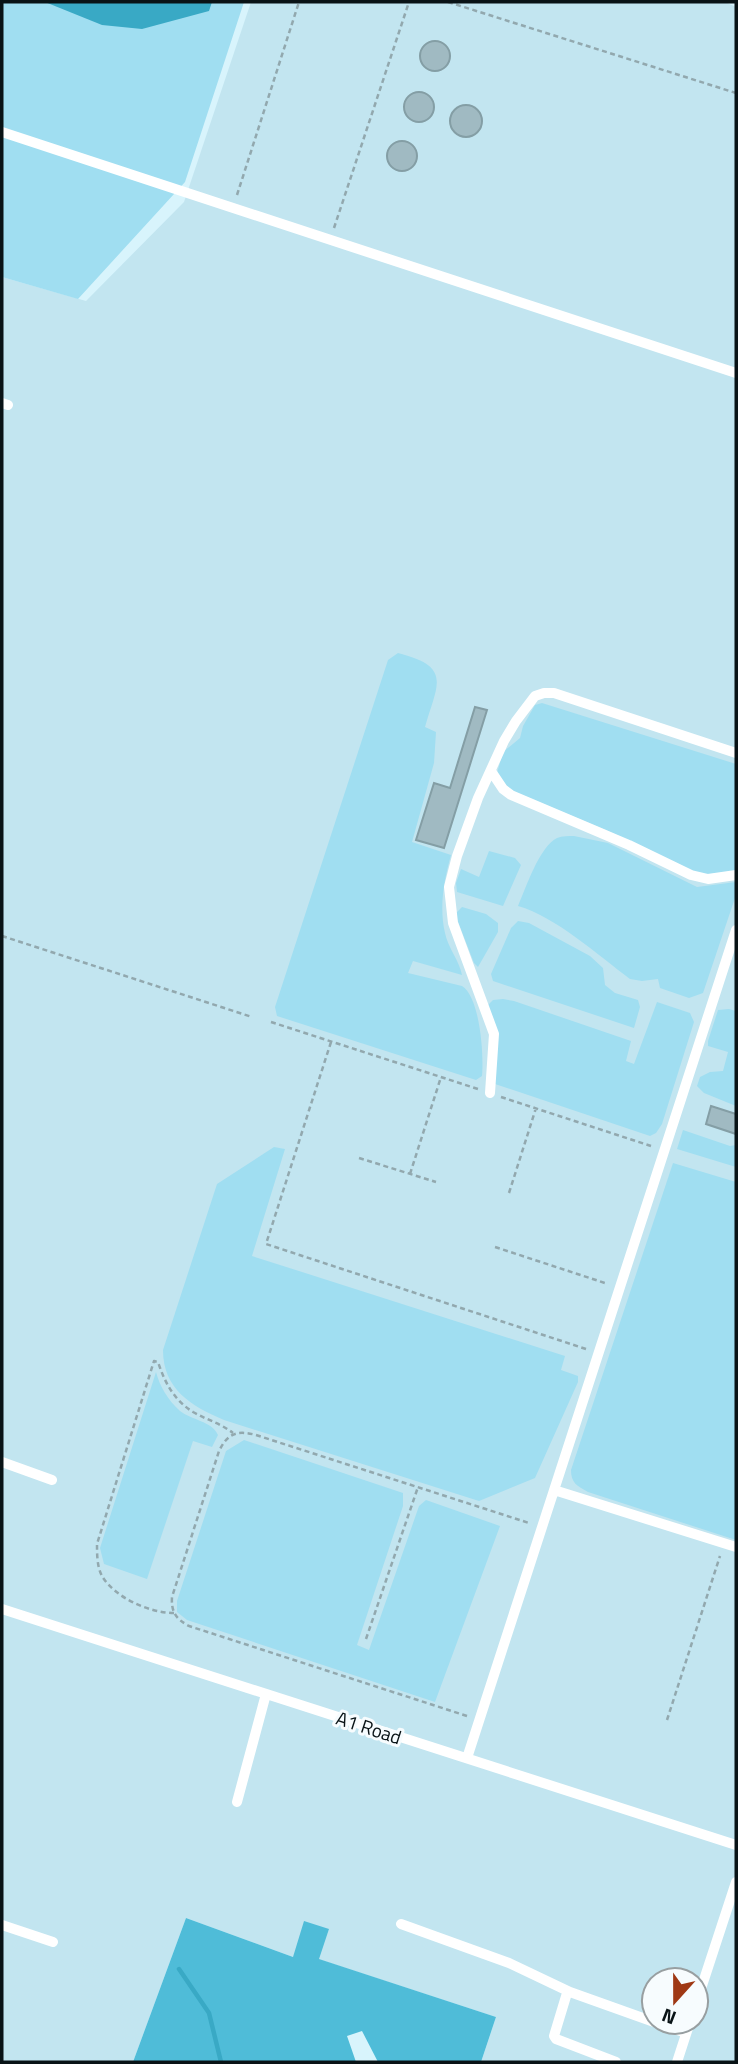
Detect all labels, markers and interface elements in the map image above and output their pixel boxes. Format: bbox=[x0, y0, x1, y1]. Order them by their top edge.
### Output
street label: A1 Road bbox=[333, 1703, 405, 1751]
north arrow bbox=[640, 1966, 710, 2036]
text: N bbox=[657, 2001, 680, 2033]

